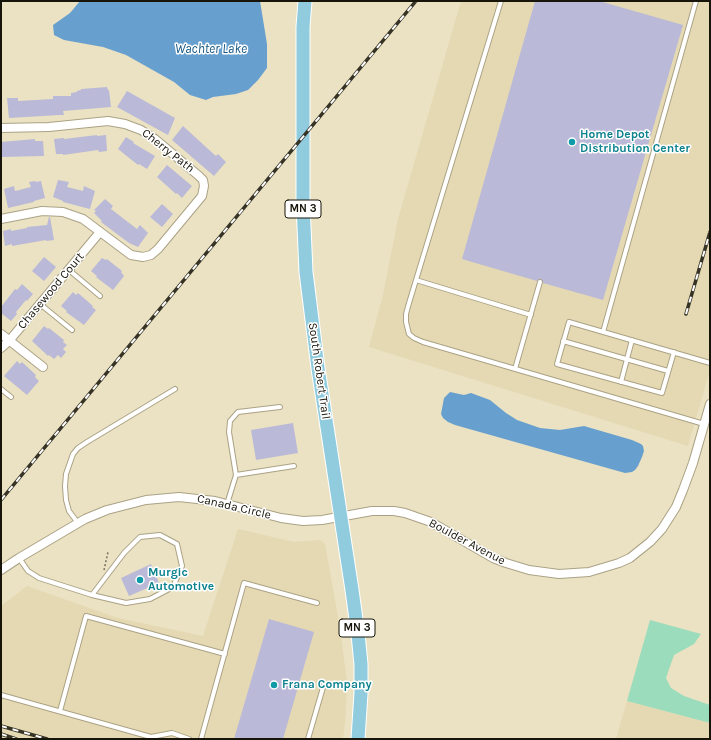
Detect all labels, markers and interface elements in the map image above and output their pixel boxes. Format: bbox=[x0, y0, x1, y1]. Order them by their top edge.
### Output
water label: Wachter Lake bbox=[175, 41, 247, 57]
street label: Cherry Path bbox=[139, 126, 197, 176]
place label: Home Depot Distribution Center bbox=[580, 128, 690, 156]
marker: Home Depot Distribution Center bbox=[567, 137, 577, 147]
road number: MN 3 bbox=[285, 200, 321, 218]
street label: Chasewood Court bbox=[15, 250, 87, 332]
street label: South Robert Trail bbox=[305, 322, 333, 420]
street label: Canada Circle bbox=[196, 492, 272, 522]
street label: Boulder Avenue bbox=[426, 516, 508, 568]
place label: Murgic Automotive bbox=[148, 566, 214, 594]
marker: Murgic Automotive bbox=[135, 575, 145, 585]
road number: MN 3 bbox=[339, 619, 375, 637]
place label: Frana Company bbox=[282, 678, 371, 692]
marker: Frana Company bbox=[269, 680, 279, 690]

